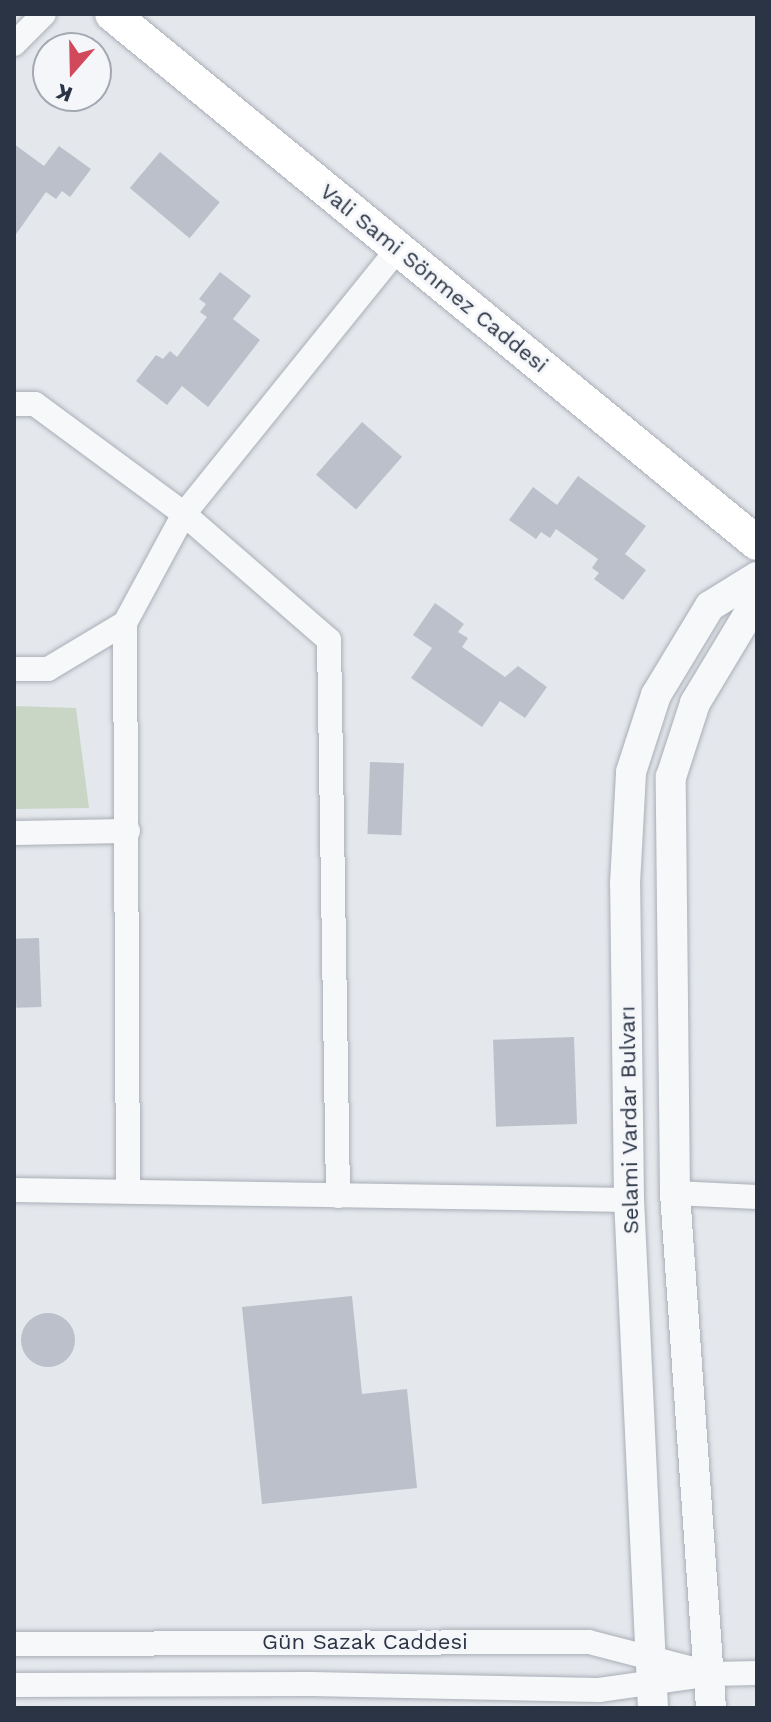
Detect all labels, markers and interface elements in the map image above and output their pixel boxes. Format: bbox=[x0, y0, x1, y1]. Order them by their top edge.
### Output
north arrow bbox=[32, 32, 112, 112]
text: K bbox=[53, 79, 76, 107]
street label: Vali Sami Sönmez Caddesi bbox=[315, 178, 553, 378]
street label: Selami Vardar Bulvarı bbox=[614, 1005, 644, 1235]
street label: Gün Sazak Caddesi bbox=[262, 1629, 468, 1655]

